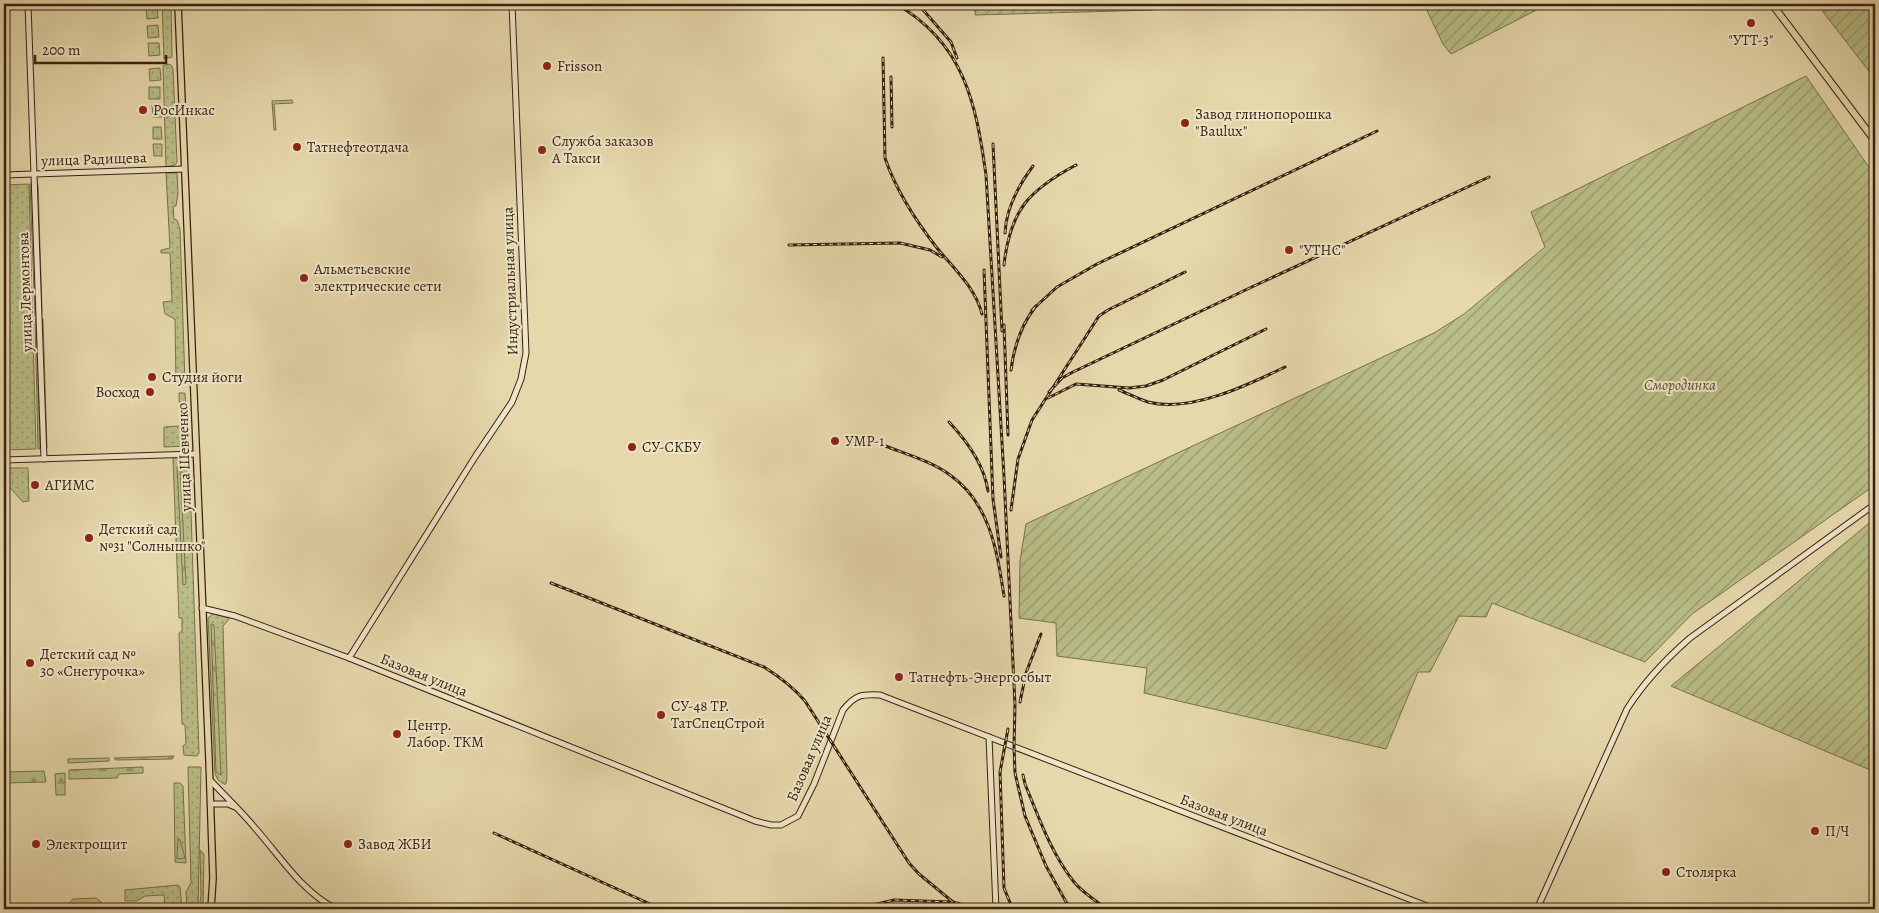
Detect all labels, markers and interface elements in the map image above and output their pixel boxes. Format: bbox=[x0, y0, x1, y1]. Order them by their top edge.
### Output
marker: "УТТ-3" bbox=[1745, 17, 1757, 29]
place label: "УТТ-3" bbox=[1728, 30, 1774, 50]
scale bar bbox=[35, 32, 166, 64]
text: 200 m bbox=[42, 40, 81, 60]
place label: Frisson bbox=[557, 56, 602, 76]
marker: Frisson bbox=[541, 60, 553, 72]
place label: РосИнкас bbox=[153, 100, 215, 120]
marker: РосИнкас bbox=[137, 104, 149, 116]
place label: Завод глинопорошка "Baulux" bbox=[1195, 104, 1332, 141]
marker: Завод глинопорошка "Baulux" bbox=[1179, 117, 1191, 129]
place label: Служба заказов А Такси bbox=[551, 131, 654, 168]
place label: Татнефтеотдача bbox=[307, 137, 409, 157]
marker: Татнефтеотдача bbox=[291, 141, 303, 153]
marker: Служба заказов А Такси bbox=[536, 144, 548, 156]
street label: улица Радищева bbox=[40, 147, 147, 171]
street label: Индустриальная улица bbox=[497, 206, 523, 356]
street label: улица Лермонтова bbox=[13, 232, 37, 353]
place label: "УТНС" bbox=[1299, 240, 1346, 260]
marker: "УТНС" bbox=[1283, 244, 1295, 256]
place label: Альметьевские электрические сети bbox=[313, 259, 442, 296]
marker: Альметьевские электрические сети bbox=[298, 272, 310, 284]
place label: Студия йоги bbox=[162, 367, 243, 387]
marker: Студия йоги bbox=[146, 371, 158, 383]
park label: Смородинка bbox=[1644, 375, 1716, 395]
place label: Восход bbox=[95, 382, 140, 402]
marker: Восход bbox=[144, 386, 156, 398]
street label: улица Шевченко bbox=[172, 402, 196, 513]
place label: УМР-1 bbox=[845, 431, 884, 451]
marker: УМР-1 bbox=[829, 435, 841, 447]
place label: СУ-СКБУ bbox=[642, 437, 701, 457]
marker: СУ-СКБУ bbox=[626, 441, 638, 453]
place label: АГИМС bbox=[44, 475, 94, 495]
marker: АГИМС bbox=[29, 479, 41, 491]
place label: Детский сад №31 "Солнышко" bbox=[99, 519, 206, 556]
marker: Детский сад №31 "Солнышко" bbox=[83, 532, 95, 544]
place label: Детский сад № 30 «Снегурочка» bbox=[40, 644, 145, 681]
street label: Базовая улица bbox=[377, 648, 471, 702]
marker: Детский сад № 30 «Снегурочка» bbox=[24, 657, 36, 669]
place label: Татнефть-Энергосбыт bbox=[909, 667, 1052, 687]
marker: Татнефть-Энергосбыт bbox=[893, 671, 905, 683]
place label: СУ-48 ТР. ТатСпецСтрой bbox=[671, 696, 765, 733]
marker: СУ-48 ТР. ТатСпецСтрой bbox=[655, 709, 667, 721]
street label: Базовая улица bbox=[782, 711, 836, 804]
place label: Центр. Лабор. ТКМ bbox=[407, 715, 484, 752]
marker: Центр. Лабор. ТКМ bbox=[391, 728, 403, 740]
street label: Базовая улица bbox=[1177, 789, 1271, 841]
place label: П/Ч bbox=[1825, 821, 1850, 841]
marker: П/Ч bbox=[1809, 825, 1821, 837]
place label: Электрощит bbox=[46, 834, 128, 854]
place label: Завод ЖБИ bbox=[358, 834, 432, 854]
marker: Электрощит bbox=[30, 838, 42, 850]
marker: Завод ЖБИ bbox=[342, 838, 354, 850]
place label: Столярка bbox=[1676, 862, 1737, 882]
marker: Столярка bbox=[1660, 866, 1672, 878]

